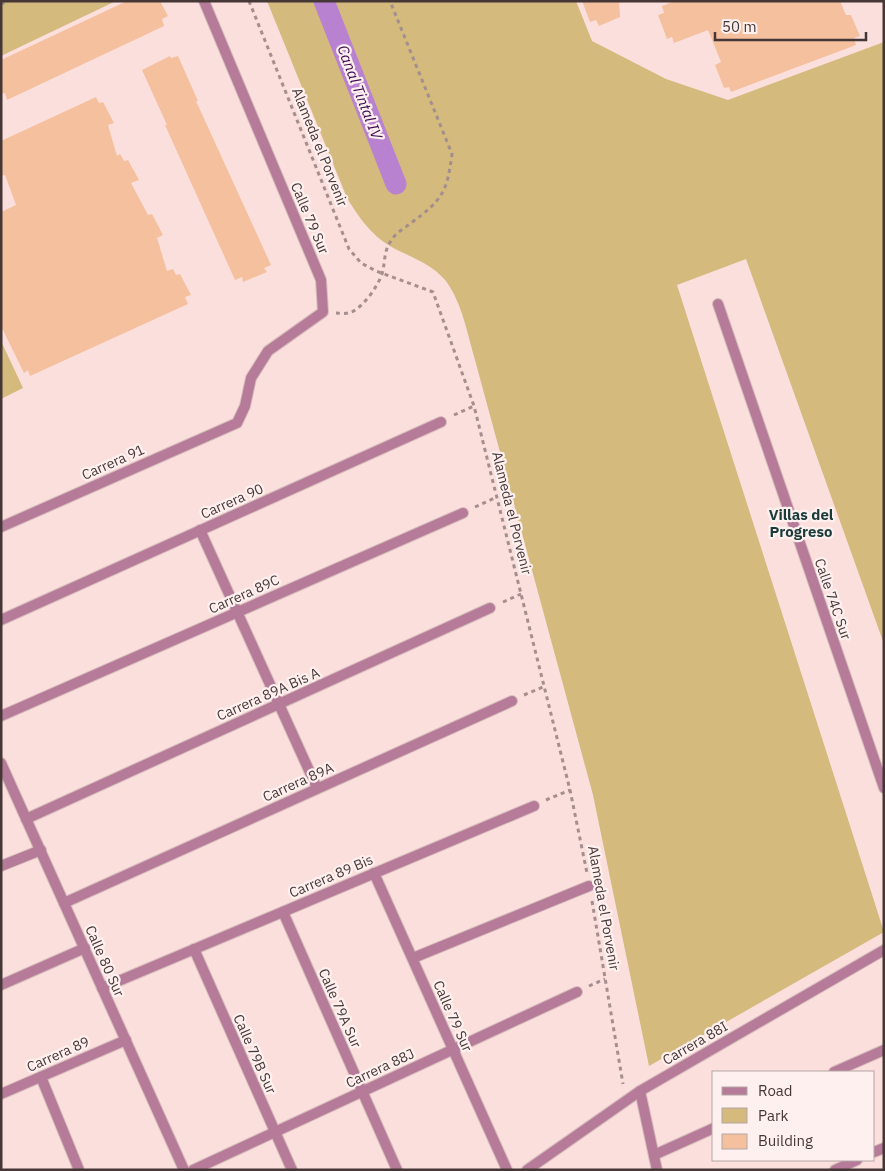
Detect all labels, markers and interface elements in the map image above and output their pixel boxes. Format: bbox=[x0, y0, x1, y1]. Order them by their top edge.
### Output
scale bar bbox=[715, 10, 866, 42]
text: 50 m bbox=[722, 17, 757, 36]
water label: Canal Tintal IV bbox=[333, 42, 387, 143]
street label: Alameda el Porvenir bbox=[288, 85, 352, 209]
street label: Calle 79 Sur bbox=[287, 179, 333, 257]
street label: Carrera 91 bbox=[79, 440, 147, 484]
street label: Alameda el Porvenir bbox=[488, 450, 536, 576]
street label: Carrera 90 bbox=[198, 479, 266, 523]
district label: Villas del Progreso bbox=[769, 505, 834, 541]
street label: Calle 74C Sur bbox=[811, 556, 855, 642]
street label: Carrera 89C bbox=[206, 570, 282, 618]
street label: Carrera 89A Bis A bbox=[214, 663, 322, 725]
street label: Carrera 89A bbox=[260, 758, 336, 806]
street label: Alameda el Porvenir bbox=[584, 844, 624, 972]
street label: Carrera 89 Bis bbox=[286, 850, 376, 902]
street label: Calle 80 Sur bbox=[81, 923, 129, 999]
street label: Calle 79A Sur bbox=[314, 966, 366, 1050]
street label: Calle 79 Sur bbox=[429, 978, 477, 1054]
street label: Calle 79B Sur bbox=[229, 1011, 281, 1097]
street label: Carrera 88I bbox=[659, 1017, 731, 1069]
street label: Carrera 89 bbox=[24, 1032, 92, 1076]
street label: Carrera 88J bbox=[343, 1044, 417, 1092]
legend bbox=[712, 1071, 875, 1161]
text: Road bbox=[758, 1081, 793, 1100]
text: Park bbox=[758, 1106, 788, 1125]
text: Building bbox=[758, 1131, 813, 1150]

